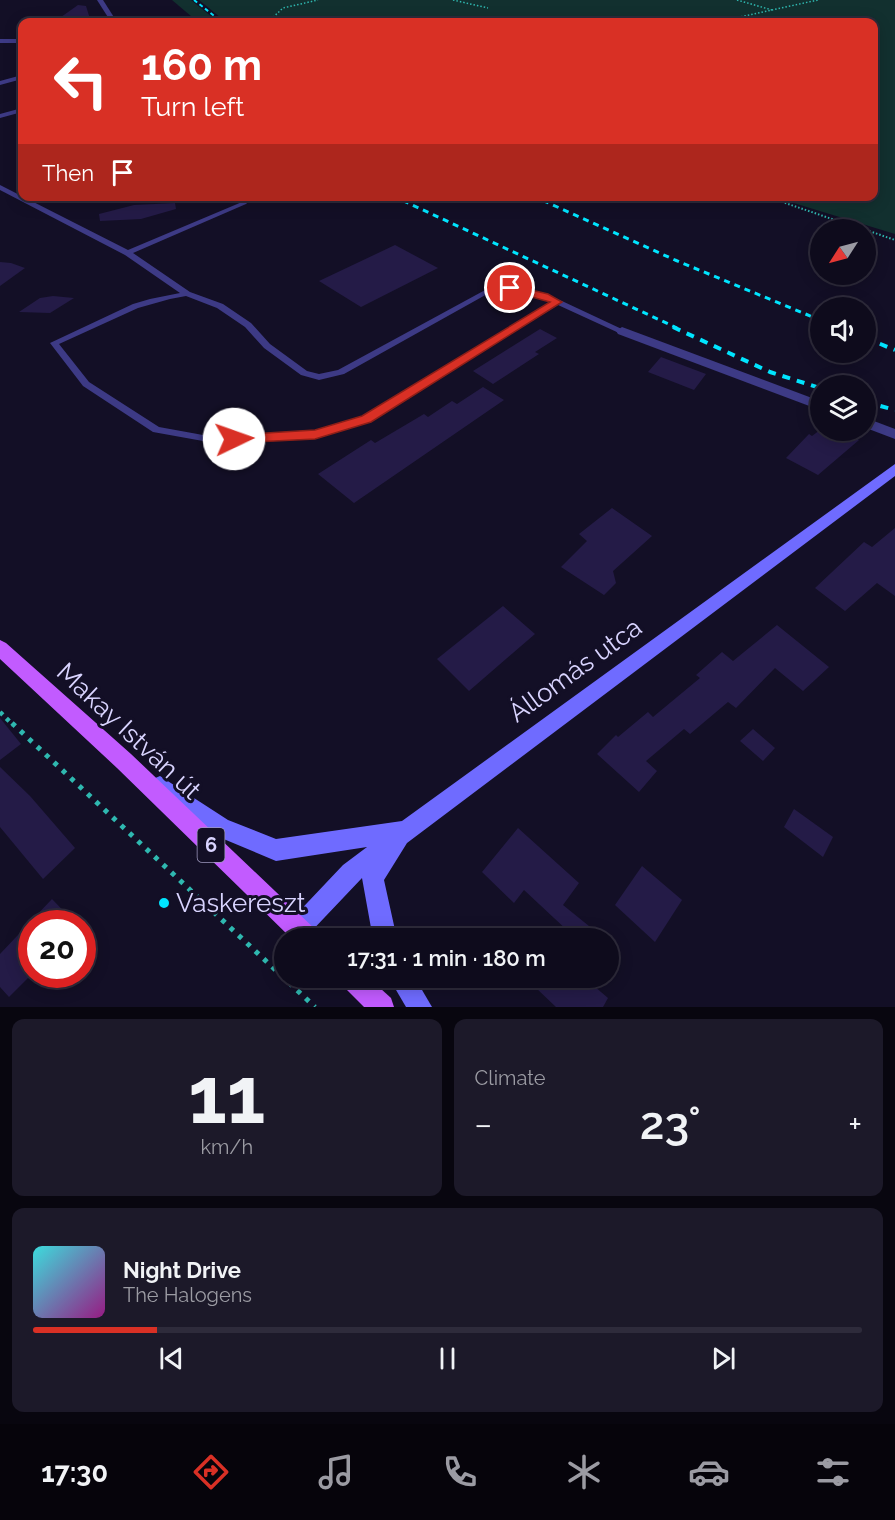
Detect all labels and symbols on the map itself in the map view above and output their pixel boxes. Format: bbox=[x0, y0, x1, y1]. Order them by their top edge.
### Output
north arrow bbox=[810, 219, 876, 285]
pin bbox=[484, 262, 535, 313]
position arrow bbox=[202, 407, 266, 471]
street label: Állomás utca bbox=[503, 612, 647, 728]
street label: Makay István út bbox=[51, 657, 207, 805]
road number: 6 bbox=[198, 828, 224, 862]
place label: Vaskereszt bbox=[176, 888, 306, 918]
marker: Vaskereszt bbox=[157, 896, 171, 910]
speed limit sign: 20 bbox=[18, 910, 96, 988]

